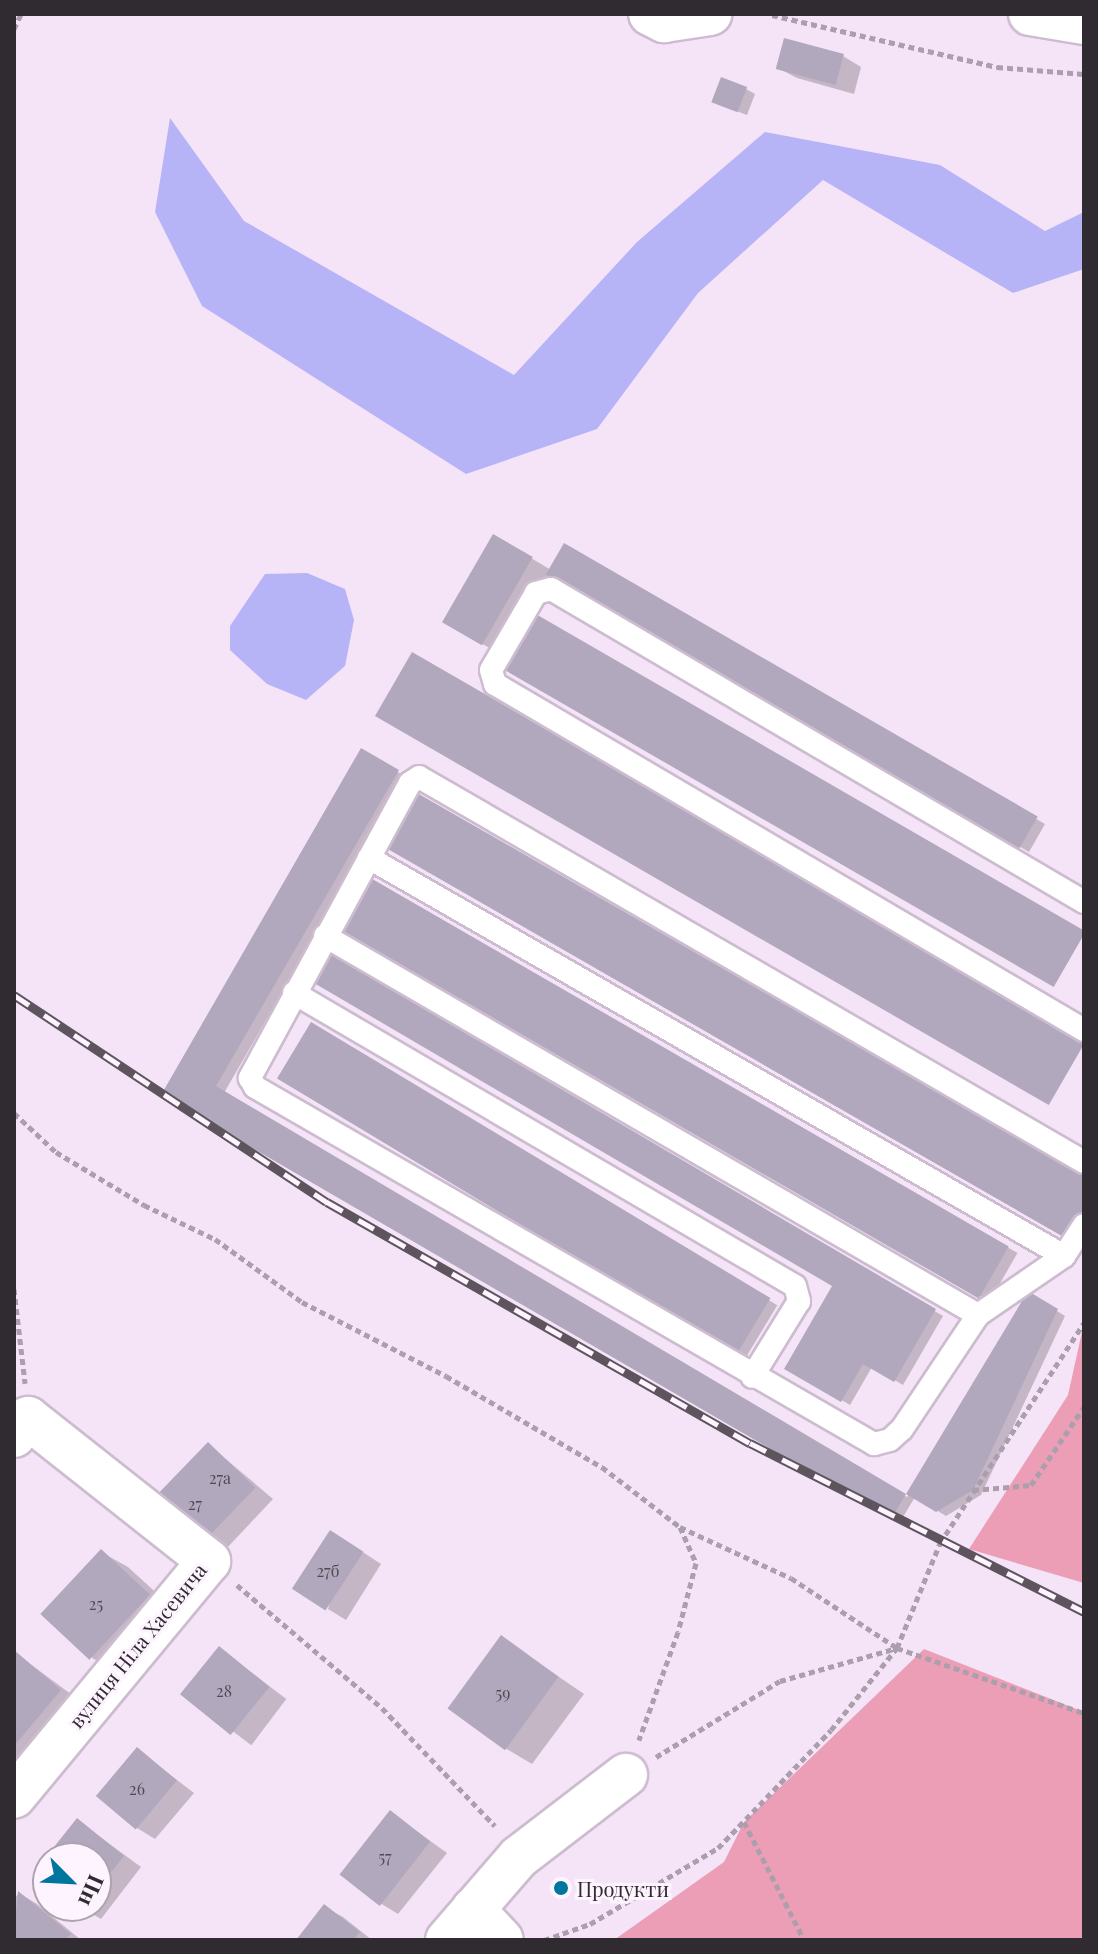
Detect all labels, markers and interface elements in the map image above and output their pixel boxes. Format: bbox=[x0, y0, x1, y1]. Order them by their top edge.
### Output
house number: 27а bbox=[209, 1468, 231, 1488]
house number: 27 bbox=[188, 1494, 202, 1514]
street label: вулиця Ніла Хасевича bbox=[63, 1558, 211, 1732]
house number: 27б bbox=[316, 1561, 340, 1581]
house number: 25 bbox=[89, 1594, 103, 1614]
house number: 28 bbox=[216, 1681, 232, 1701]
house number: 59 bbox=[496, 1683, 510, 1703]
house number: 26 bbox=[129, 1779, 145, 1799]
north arrow bbox=[32, 1842, 112, 1922]
house number: 57 bbox=[378, 1847, 392, 1867]
text: Пн bbox=[72, 1870, 112, 1911]
place label: Продукти bbox=[577, 1876, 669, 1900]
marker: Продукти bbox=[552, 1879, 570, 1897]

